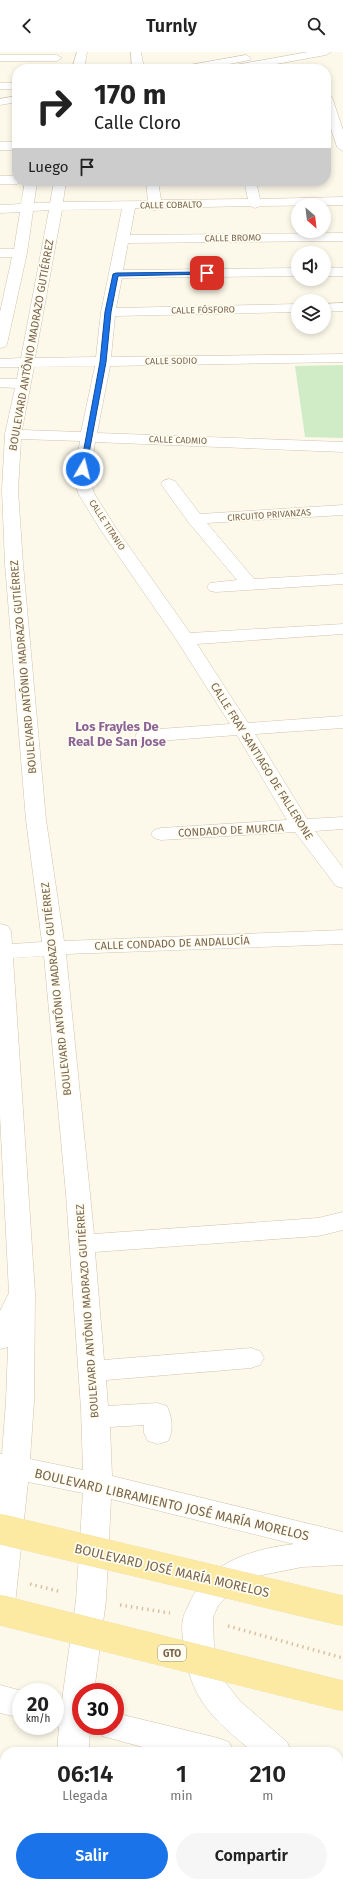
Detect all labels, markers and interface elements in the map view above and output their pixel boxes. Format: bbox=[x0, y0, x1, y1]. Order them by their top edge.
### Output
icon: back bbox=[16, 15, 38, 37]
text: Turnly bbox=[146, 15, 197, 37]
icon: search bbox=[305, 15, 327, 37]
text: 170 m bbox=[94, 78, 166, 111]
icon: right bbox=[28, 80, 80, 132]
text: Calle Cloro bbox=[94, 112, 181, 134]
icon: arrive bbox=[76, 156, 98, 178]
text: Luego bbox=[28, 158, 68, 176]
north arrow bbox=[291, 198, 331, 238]
map controls bbox=[291, 198, 331, 334]
street label: CALLE COBALTO bbox=[140, 199, 202, 211]
street label: CALLE BROMO bbox=[205, 233, 261, 243]
street label: BOULEVARD ANTÔNIO MADRAZO GUTIÉRREZ bbox=[5, 238, 57, 452]
button: sound bbox=[291, 246, 331, 286]
pin bbox=[190, 256, 224, 290]
icon: arrive bbox=[196, 262, 218, 284]
button: layers bbox=[291, 294, 331, 334]
street label: CALLE FÓSFORO bbox=[171, 304, 235, 316]
street label: CALLE SODIO bbox=[145, 356, 197, 366]
street label: CALLE CADMIO bbox=[149, 434, 207, 446]
position arrow bbox=[62, 448, 104, 490]
street label: CALLE TITANIO bbox=[87, 498, 127, 552]
street label: CIRCUITO PRIVANZAS bbox=[227, 507, 311, 523]
street label: BOULEVARD ANTÔNIO MADRAZO GUTIÉRREZ bbox=[7, 559, 39, 775]
street label: CALLE FRAY SANTIAGO DE FALLERONE bbox=[208, 680, 316, 842]
district label: Los Frayles De Real De San Jose bbox=[68, 719, 166, 749]
street label: CONDADO DE MURCIA bbox=[178, 821, 285, 840]
street label: BOULEVARD ANTÔNIO MADRAZO GUTIÉRREZ bbox=[38, 881, 74, 1096]
street label: CALLE CONDADO DE ANDALUCÍA bbox=[94, 933, 251, 953]
street label: BOULEVARD ANTÔNIO MADRAZO GUTIÉRREZ bbox=[73, 1203, 101, 1419]
street label: BOULEVARD LIBRAMIENTO JOSÉ MARÍA MORELOS bbox=[33, 1466, 311, 1543]
street label: BOULEVARD JOSÉ MARÍA MORELOS bbox=[73, 1541, 271, 1600]
road number: GTO bbox=[158, 1645, 186, 1661]
speed limit sign: 30 bbox=[72, 1683, 124, 1735]
text: 20 bbox=[27, 1692, 49, 1716]
text: km/h bbox=[26, 1713, 50, 1725]
text: 06:14 bbox=[57, 1760, 113, 1788]
text: 1 bbox=[176, 1760, 187, 1788]
text: 210 bbox=[250, 1760, 286, 1788]
text: Llegada bbox=[62, 1788, 108, 1803]
text: min bbox=[170, 1788, 193, 1803]
text: m bbox=[262, 1788, 273, 1803]
button: Salir bbox=[16, 1833, 168, 1879]
button: Compartir bbox=[176, 1833, 327, 1879]

